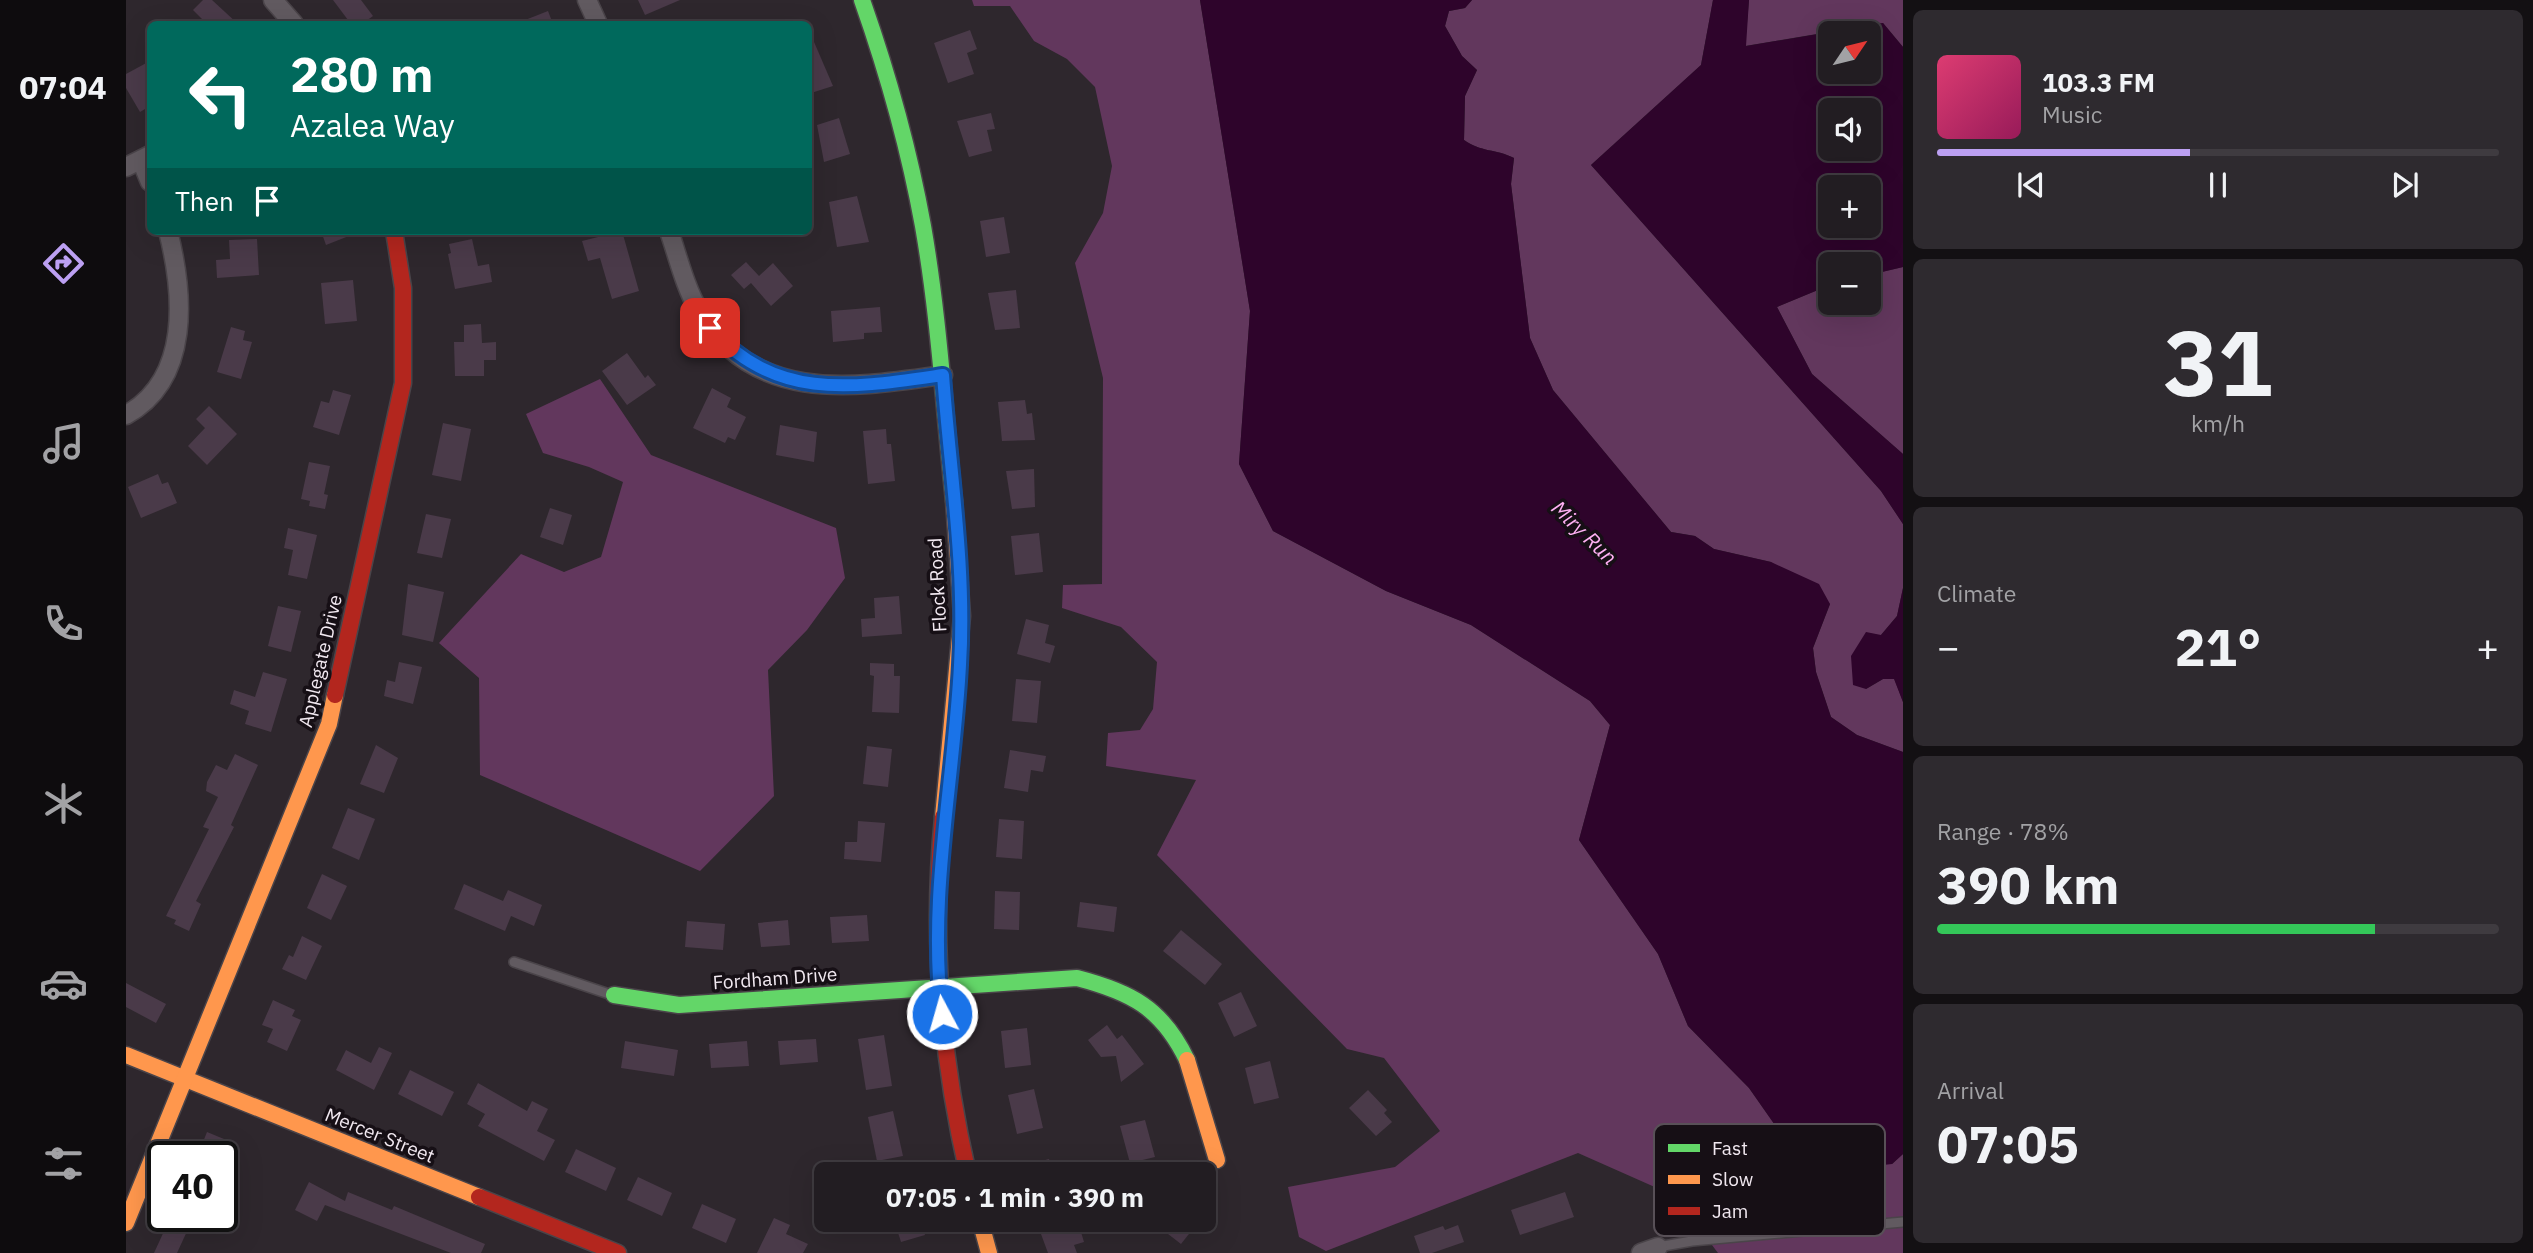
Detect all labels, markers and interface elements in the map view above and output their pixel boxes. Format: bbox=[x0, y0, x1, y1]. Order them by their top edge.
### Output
north arrow bbox=[1818, 21, 1881, 84]
map controls bbox=[1818, 21, 1881, 315]
text: 280 m bbox=[290, 42, 434, 105]
icon: left bbox=[175, 49, 266, 140]
text: 103.3 FM bbox=[2042, 65, 2155, 99]
text: 07:04 bbox=[19, 66, 107, 108]
button: sound bbox=[1818, 98, 1881, 161]
text: Music bbox=[2042, 99, 2102, 129]
text: Azalea Way bbox=[290, 104, 455, 146]
icon: previous bbox=[2012, 166, 2050, 204]
icon: pause bbox=[2199, 166, 2237, 204]
icon: next bbox=[2386, 166, 2424, 204]
button: + bbox=[1818, 175, 1881, 238]
icon: arrive bbox=[248, 182, 286, 220]
text: Then bbox=[175, 184, 234, 218]
icon: directions bbox=[39, 239, 88, 288]
button: − bbox=[1818, 252, 1881, 315]
pin bbox=[680, 298, 740, 358]
text: 31 bbox=[2163, 303, 2273, 421]
icon: arrive bbox=[691, 309, 729, 347]
text: km/h bbox=[2191, 408, 2245, 438]
icon: music bbox=[39, 419, 88, 468]
water label: Miry Run bbox=[1546, 494, 1624, 571]
street label: Flock Road bbox=[923, 537, 951, 633]
text: Climate bbox=[1937, 578, 2016, 608]
street label: Applegate Drive bbox=[293, 592, 347, 730]
icon: phone bbox=[39, 599, 88, 648]
text: 21° bbox=[2175, 613, 2261, 680]
text: − bbox=[1937, 622, 1960, 671]
text: + bbox=[2476, 622, 2499, 671]
icon: climate bbox=[39, 779, 88, 828]
text: Range · 78% bbox=[1937, 816, 2069, 846]
text: 390 km bbox=[1937, 851, 2119, 918]
icon: car bbox=[39, 959, 88, 1008]
street label: Fordham Drive bbox=[712, 962, 838, 994]
position arrow bbox=[905, 977, 979, 1051]
text: Arrival bbox=[1937, 1075, 2004, 1105]
street label: Mercer Street bbox=[322, 1102, 438, 1168]
text: 07:05 bbox=[1937, 1110, 2079, 1177]
legend bbox=[1654, 1124, 1885, 1236]
text: Fast bbox=[1712, 1136, 1748, 1160]
icon: filters bbox=[39, 1139, 88, 1188]
speed limit sign: 40 bbox=[147, 1141, 238, 1232]
text: Slow bbox=[1712, 1167, 1753, 1191]
text: 07:05 · 1 min · 390 m bbox=[886, 1180, 1144, 1214]
text: Jam bbox=[1712, 1199, 1748, 1223]

